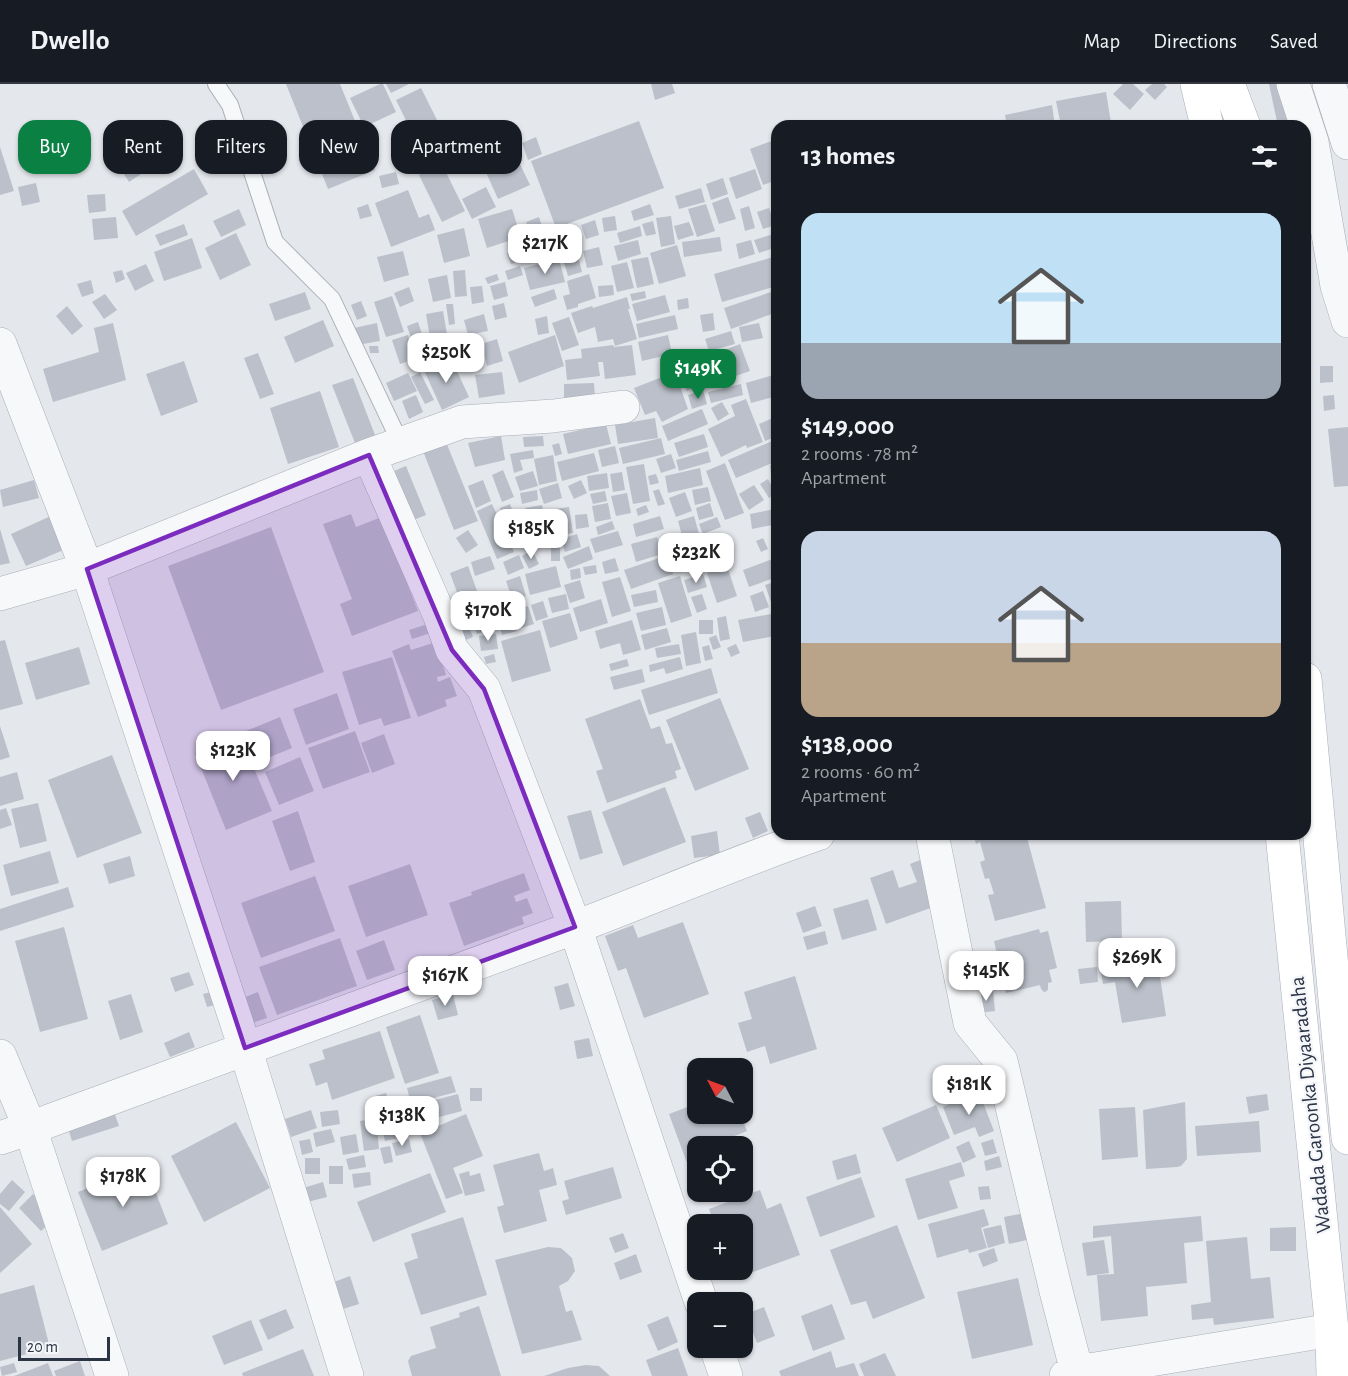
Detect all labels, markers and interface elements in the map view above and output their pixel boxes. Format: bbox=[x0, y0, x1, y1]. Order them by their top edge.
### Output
text: Dwello bbox=[30, 27, 109, 55]
text: Map bbox=[1084, 31, 1120, 52]
text: Directions bbox=[1153, 31, 1237, 52]
text: Saved bbox=[1270, 31, 1318, 52]
chip: Buy bbox=[18, 120, 91, 174]
chip: Rent bbox=[103, 120, 183, 174]
chip: Filters bbox=[195, 120, 287, 174]
chip: New bbox=[299, 120, 379, 174]
chip: Apartment bbox=[391, 120, 522, 174]
icon: filters bbox=[1248, 140, 1281, 173]
text: 13 homes bbox=[801, 143, 895, 169]
pin: $217K bbox=[503, 224, 587, 275]
text: $217K bbox=[522, 233, 568, 253]
icon: home bbox=[987, 252, 1095, 360]
pin: $250K bbox=[404, 333, 488, 384]
text: $250K bbox=[421, 342, 471, 362]
pin: $149K bbox=[656, 349, 740, 400]
text: $149K bbox=[674, 358, 722, 378]
text: $149,000 bbox=[801, 413, 894, 439]
text: 2 rooms · 78 m² bbox=[801, 444, 918, 464]
text: Apartment bbox=[801, 468, 886, 488]
pin: $185K bbox=[489, 509, 573, 560]
text: $185K bbox=[508, 518, 554, 538]
pin: $232K bbox=[654, 533, 738, 584]
text: $232K bbox=[672, 542, 720, 562]
icon: home bbox=[987, 570, 1095, 678]
pin: $170K bbox=[446, 591, 530, 642]
text: $170K bbox=[465, 600, 511, 620]
pin: $123K bbox=[191, 731, 275, 782]
text: $138,000 bbox=[801, 731, 893, 757]
text: $123K bbox=[210, 740, 256, 760]
text: 2 rooms · 60 m² bbox=[801, 762, 920, 782]
text: Apartment bbox=[801, 786, 886, 806]
pin: $269K bbox=[1095, 938, 1179, 989]
text: $269K bbox=[1112, 947, 1162, 967]
pin: $145K bbox=[944, 951, 1028, 1002]
pin: $167K bbox=[403, 956, 487, 1007]
text: $145K bbox=[963, 960, 1009, 980]
text: $167K bbox=[422, 965, 468, 985]
street label: Wadada Garoonka Diyaaradaha bbox=[1287, 975, 1334, 1234]
north arrow bbox=[687, 1058, 753, 1124]
map controls bbox=[687, 1058, 753, 1358]
pin: $181K bbox=[927, 1065, 1011, 1116]
text: $181K bbox=[947, 1074, 991, 1094]
pin: $138K bbox=[360, 1096, 444, 1147]
text: $138K bbox=[379, 1105, 425, 1125]
button: locate bbox=[687, 1136, 753, 1202]
pin: $178K bbox=[81, 1157, 165, 1208]
text: $178K bbox=[100, 1166, 146, 1186]
button: + bbox=[687, 1214, 753, 1280]
button: − bbox=[687, 1292, 753, 1358]
scale bar bbox=[18, 1334, 110, 1362]
text: 20 m bbox=[27, 1339, 58, 1355]

